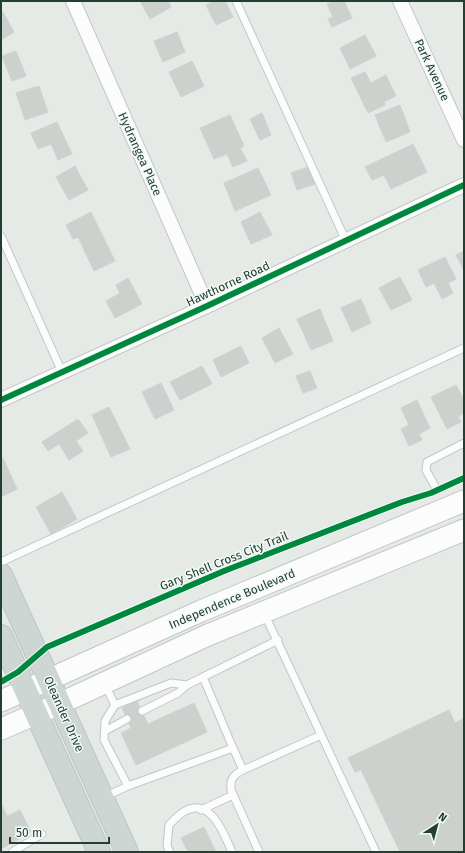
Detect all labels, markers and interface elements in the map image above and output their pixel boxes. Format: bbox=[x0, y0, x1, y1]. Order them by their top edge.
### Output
street label: Park Avenue bbox=[412, 37, 452, 103]
street label: Hydrangea Place bbox=[115, 110, 165, 198]
street label: Hawthorne Road bbox=[184, 258, 272, 310]
street label: Gary Shell Cross City Trail bbox=[158, 529, 291, 593]
street label: Independence Boulevard bbox=[167, 566, 297, 632]
street label: Oleander Drive bbox=[41, 674, 87, 754]
north arrow bbox=[417, 805, 457, 845]
text: N bbox=[436, 810, 449, 825]
scale bar bbox=[10, 819, 109, 845]
text: 50 m bbox=[16, 826, 42, 840]

